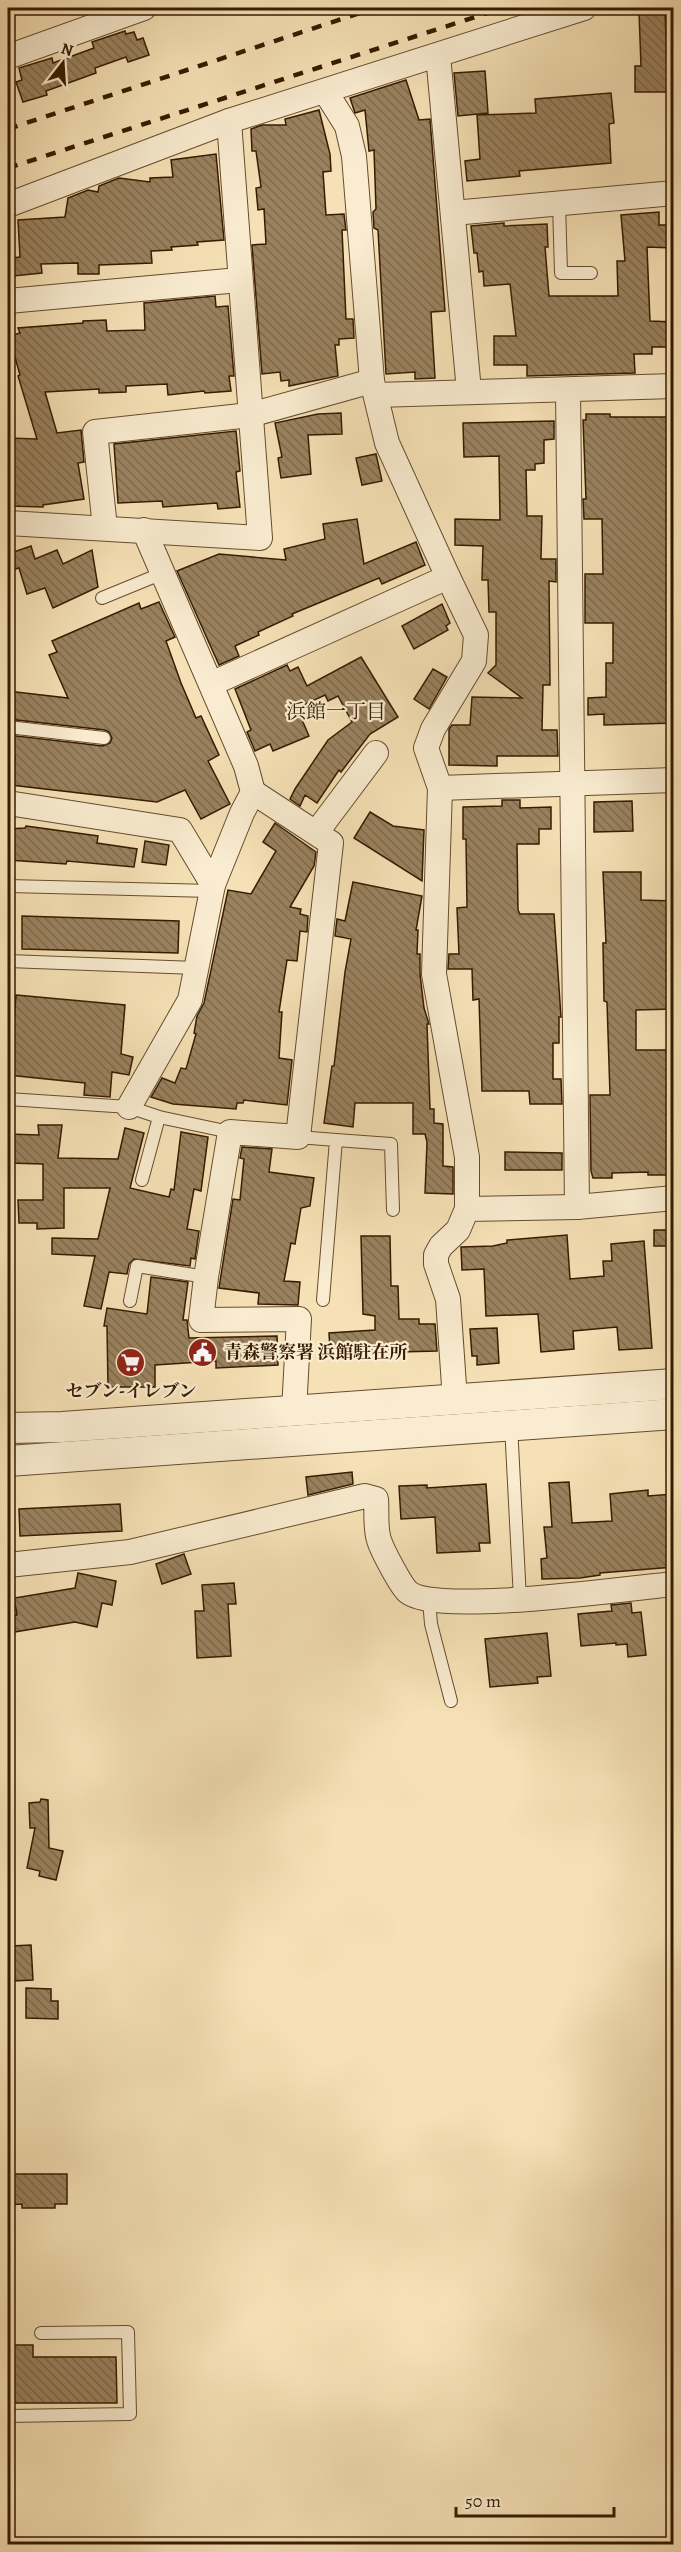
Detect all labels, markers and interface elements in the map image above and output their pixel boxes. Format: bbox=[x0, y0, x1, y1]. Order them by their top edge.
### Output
north arrow bbox=[33, 33, 93, 93]
text: N bbox=[58, 37, 76, 62]
district label: 浜館一丁目 bbox=[286, 698, 386, 725]
public building icon: 青森警察署 浜館駐在所 bbox=[187, 1336, 219, 1368]
place label: 青森警察署 浜館駐在所 bbox=[224, 1340, 407, 1364]
supermarket icon: セブン-イレブン bbox=[115, 1346, 147, 1378]
place label: セブン-イレブン bbox=[66, 1379, 196, 1403]
scale bar bbox=[456, 2480, 614, 2518]
text: 50 m bbox=[465, 2489, 501, 2513]

